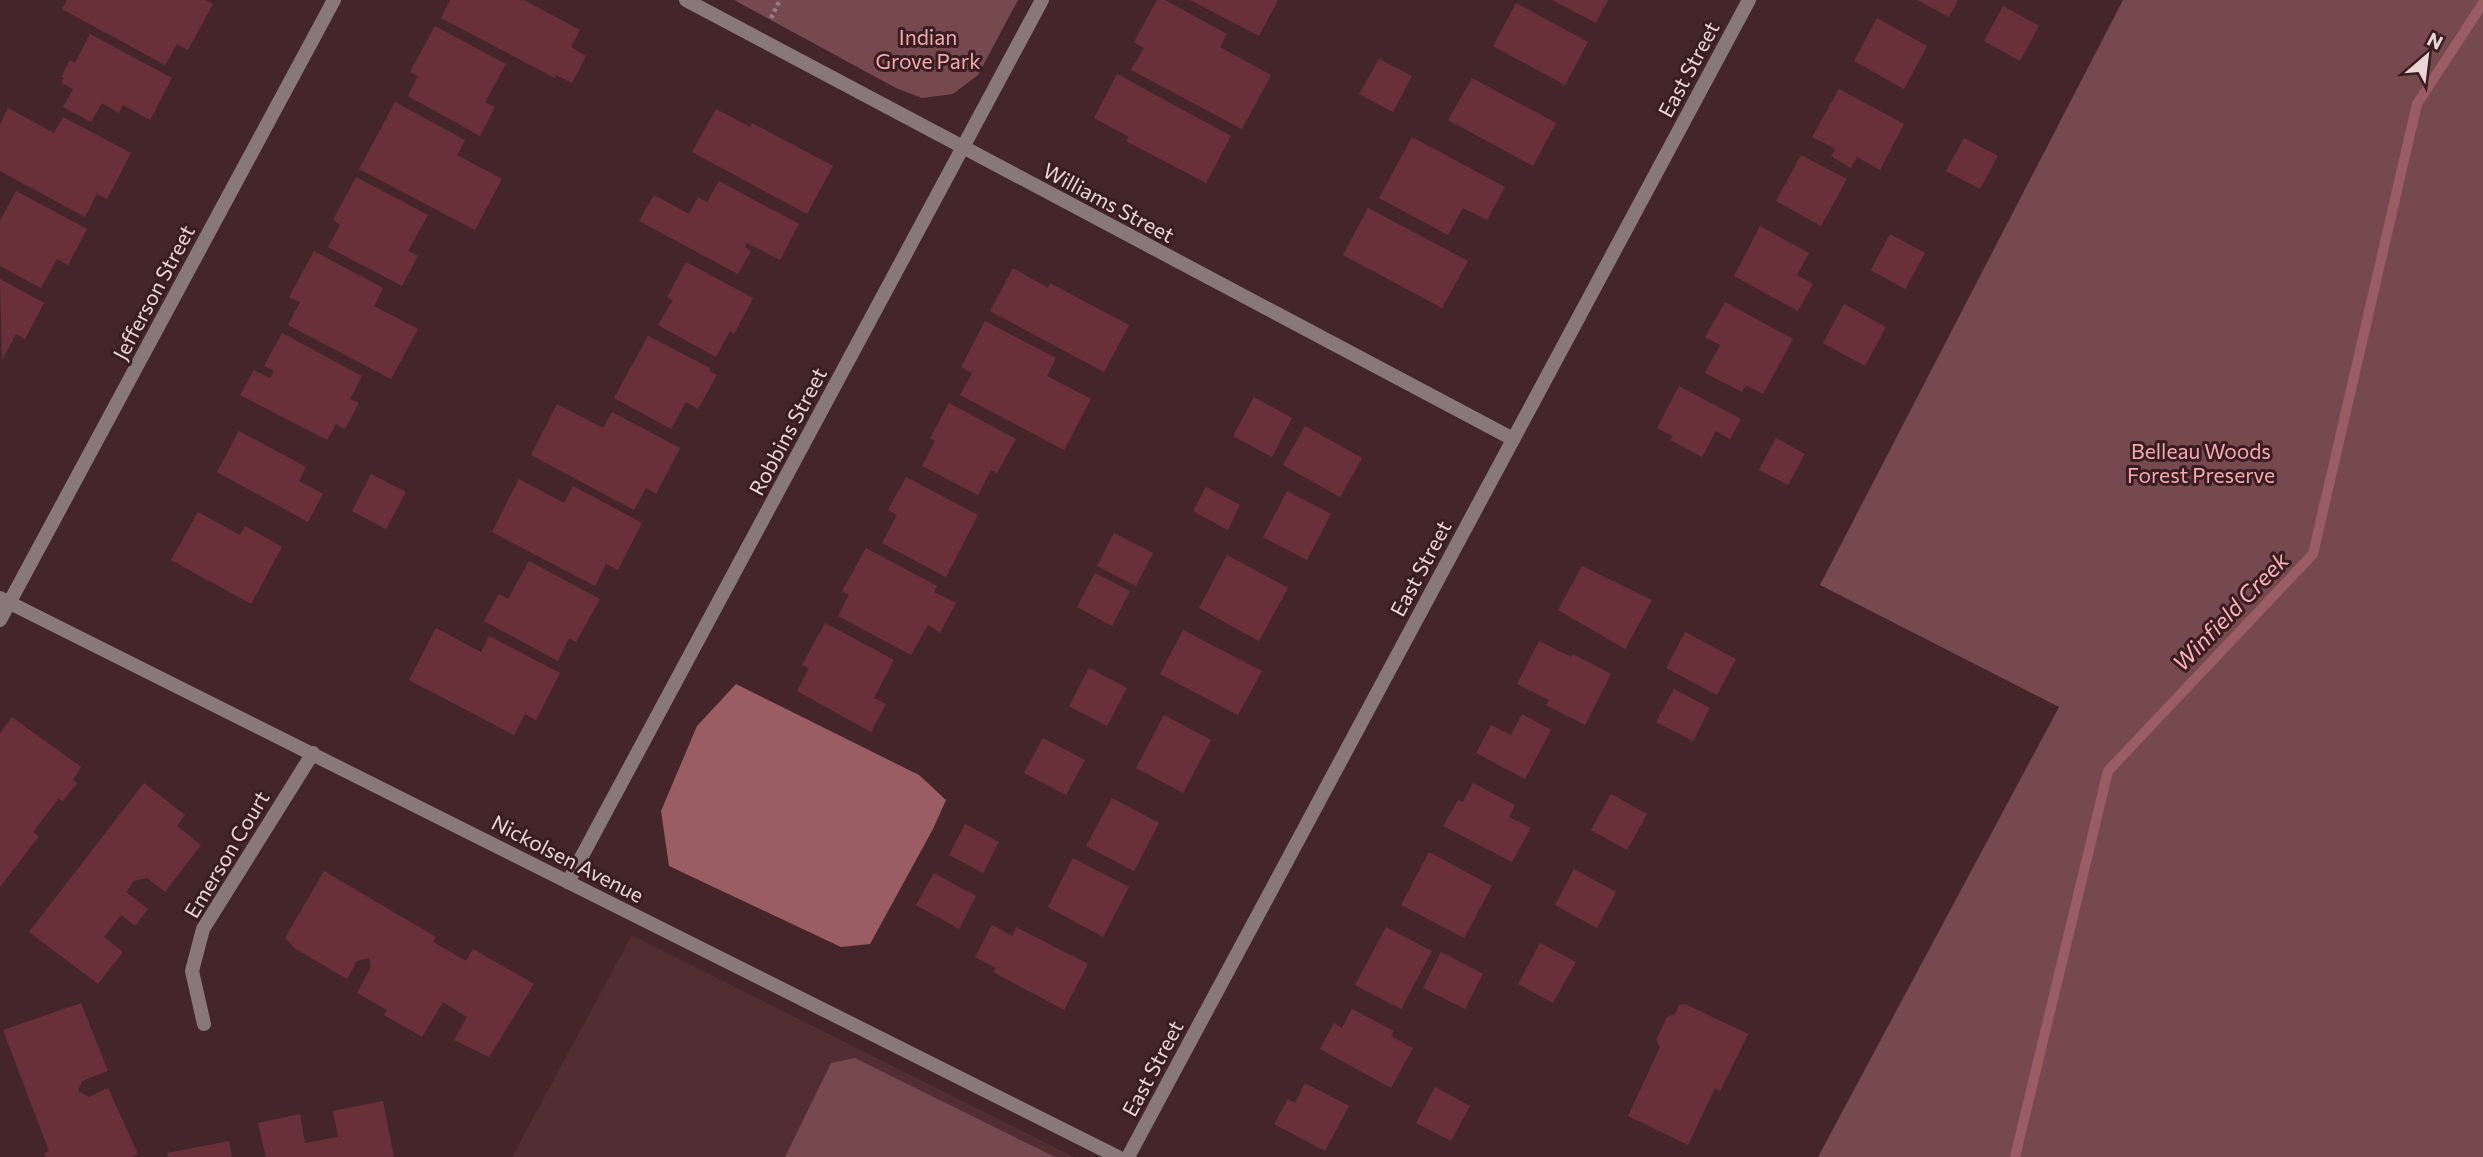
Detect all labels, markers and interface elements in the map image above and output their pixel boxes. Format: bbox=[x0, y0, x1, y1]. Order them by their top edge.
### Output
street label: East Street bbox=[1652, 17, 1724, 121]
north arrow bbox=[2392, 21, 2462, 91]
park label: Indian Grove Park bbox=[875, 24, 981, 73]
text: N bbox=[2424, 27, 2447, 54]
street label: Williams Street bbox=[1039, 157, 1179, 247]
street label: Jefferson Street bbox=[107, 220, 199, 364]
street label: Robbins Street bbox=[743, 363, 831, 499]
park label: Belleau Woods Forest Preserve bbox=[2127, 438, 2275, 487]
street label: East Street bbox=[1384, 516, 1456, 620]
water label: Winfield Creek bbox=[2166, 545, 2294, 676]
street label: Emerson Court bbox=[178, 786, 274, 922]
street label: Nickolsen Avenue bbox=[488, 809, 648, 907]
street label: East Street bbox=[1116, 1016, 1188, 1120]

